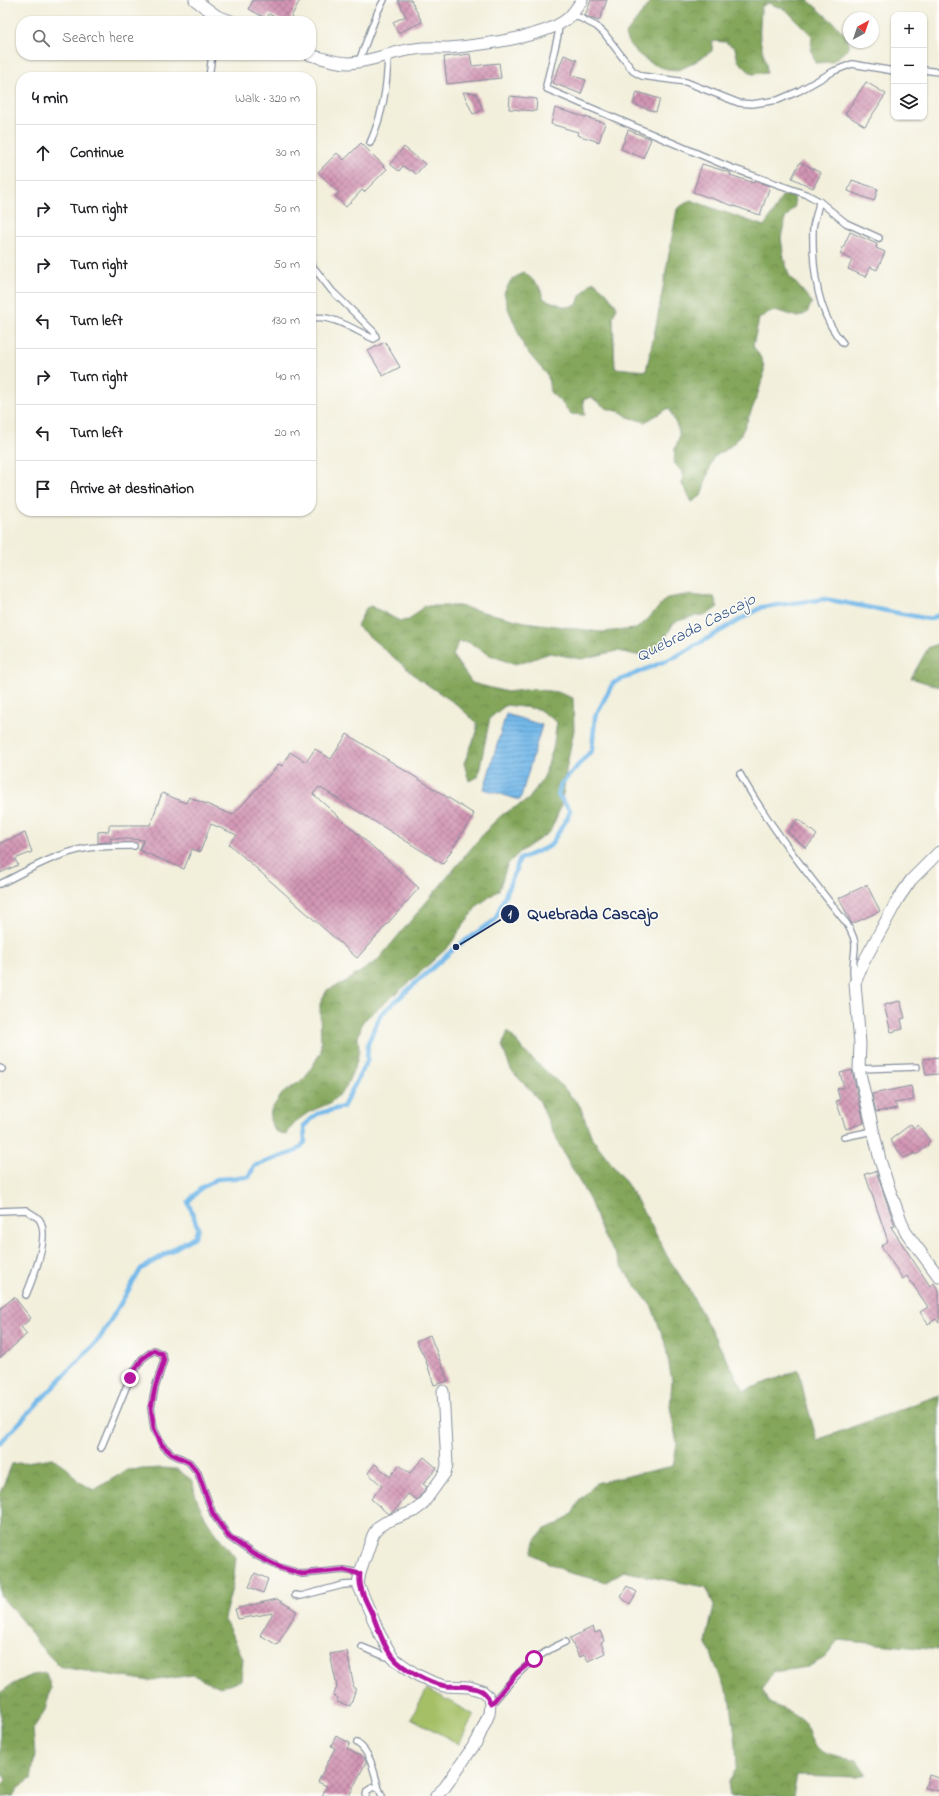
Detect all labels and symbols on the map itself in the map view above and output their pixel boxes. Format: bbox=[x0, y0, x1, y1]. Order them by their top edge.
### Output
north arrow bbox=[843, 12, 879, 48]
water label: Quebrada Cascajo bbox=[632, 587, 761, 669]
callout: Quebrada Cascajo bbox=[500, 899, 667, 928]
text: Quebrada Cascajo bbox=[528, 902, 659, 927]
text: 1 bbox=[508, 906, 512, 924]
route end bbox=[121, 1369, 139, 1387]
route start bbox=[525, 1650, 543, 1668]

